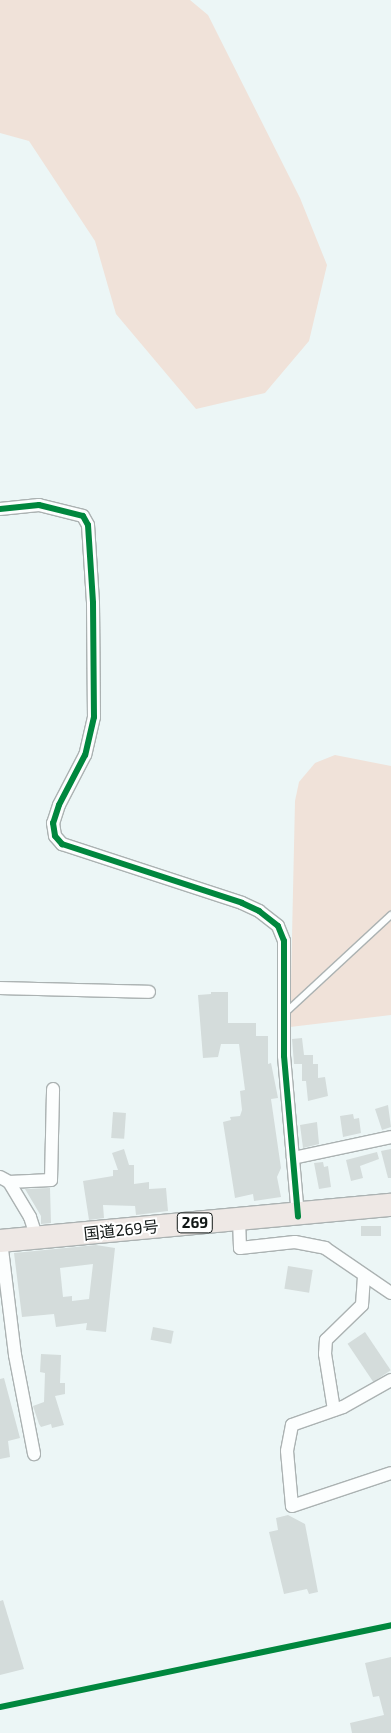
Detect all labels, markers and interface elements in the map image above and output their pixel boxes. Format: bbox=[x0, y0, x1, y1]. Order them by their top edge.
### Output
road number: 269 bbox=[176, 1210, 214, 1236]
street label: 国道269号 bbox=[83, 1217, 159, 1243]

